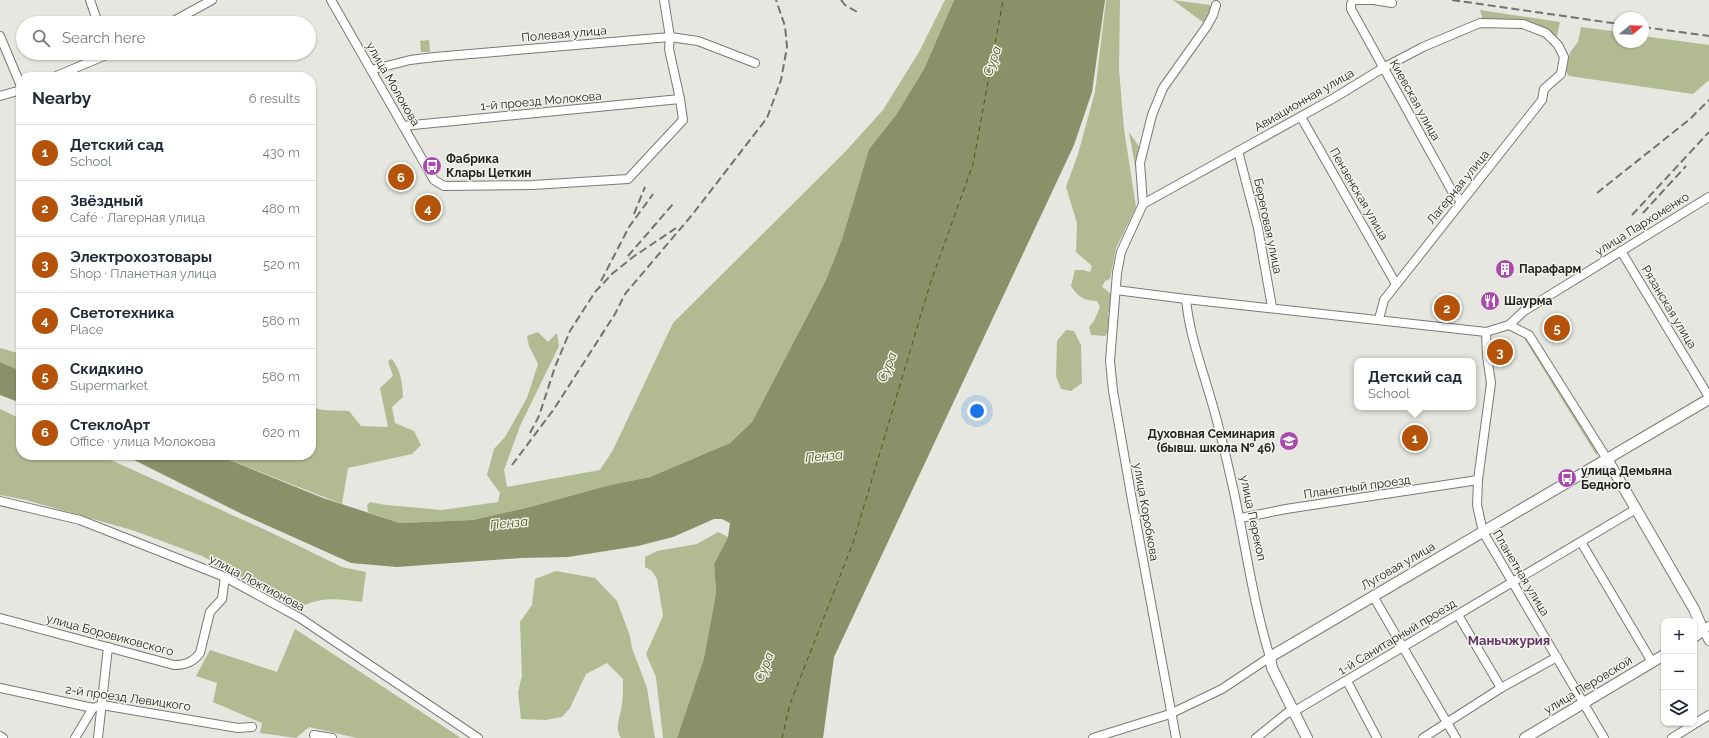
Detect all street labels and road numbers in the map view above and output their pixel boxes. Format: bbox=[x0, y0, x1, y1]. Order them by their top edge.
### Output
street label: Полевая улица bbox=[521, 23, 607, 45]
street label: улица Молокова bbox=[363, 40, 423, 128]
street label: Киевская улица bbox=[1387, 57, 1443, 143]
street label: Авиационная улица bbox=[1252, 66, 1356, 134]
street label: 1-й проезд Молокова bbox=[480, 89, 602, 113]
street label: Пензенская улица bbox=[1327, 145, 1391, 243]
street label: Лагерная улица bbox=[1424, 147, 1492, 227]
street label: Береговая улица bbox=[1251, 177, 1285, 275]
street label: улица Пархоменко bbox=[1592, 189, 1692, 259]
street label: Рязанская улица bbox=[1639, 263, 1699, 351]
street label: улица Коробкова bbox=[1130, 462, 1162, 562]
street label: Планетный проезд bbox=[1303, 473, 1411, 501]
street label: улица Перекоп bbox=[1237, 474, 1269, 562]
street label: Планетная улица bbox=[1490, 527, 1552, 619]
street label: Луговая улица bbox=[1359, 539, 1437, 593]
street label: улица Локтионова bbox=[207, 552, 307, 614]
street label: 1-й Санитарный проезд bbox=[1336, 596, 1458, 678]
street label: улица Боровиковского bbox=[45, 611, 175, 659]
street label: улица Перовской bbox=[1541, 653, 1635, 717]
street label: 2-й проезд Левицкого bbox=[64, 682, 192, 714]

